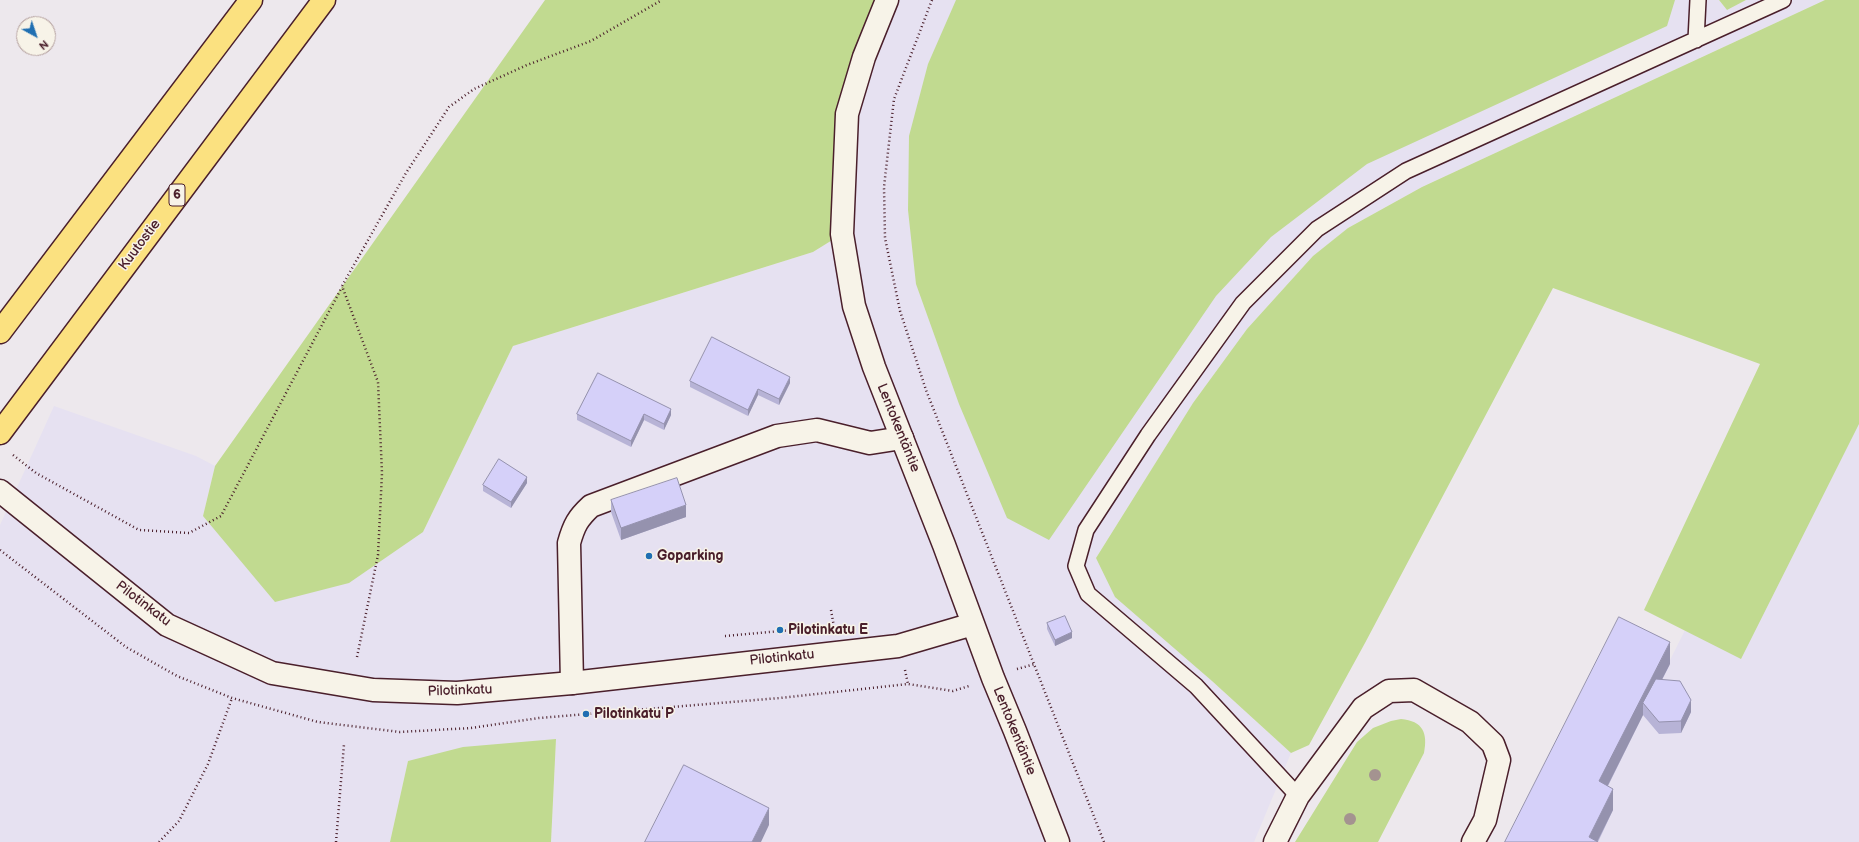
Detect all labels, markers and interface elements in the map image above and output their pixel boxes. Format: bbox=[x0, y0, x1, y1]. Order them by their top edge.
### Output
north arrow bbox=[16, 16, 56, 56]
text: N bbox=[36, 37, 51, 52]
road number: 6 bbox=[169, 184, 185, 206]
street label: Kuutostie bbox=[116, 216, 164, 274]
street label: Lentokentäntie bbox=[873, 381, 923, 475]
place label: Goparking bbox=[657, 548, 723, 564]
marker: Goparking bbox=[644, 551, 654, 561]
street label: Pilotinkatu bbox=[112, 578, 174, 630]
place label: Pilotinkatu E bbox=[788, 622, 868, 638]
marker: Pilotinkatu E bbox=[775, 625, 785, 635]
street label: Pilotinkatu bbox=[749, 646, 815, 670]
street label: Pilotinkatu bbox=[427, 681, 493, 701]
street label: Lentokentäntie bbox=[989, 684, 1039, 778]
place label: Pilotinkatu P bbox=[594, 706, 674, 722]
marker: Pilotinkatu P bbox=[581, 709, 591, 719]

